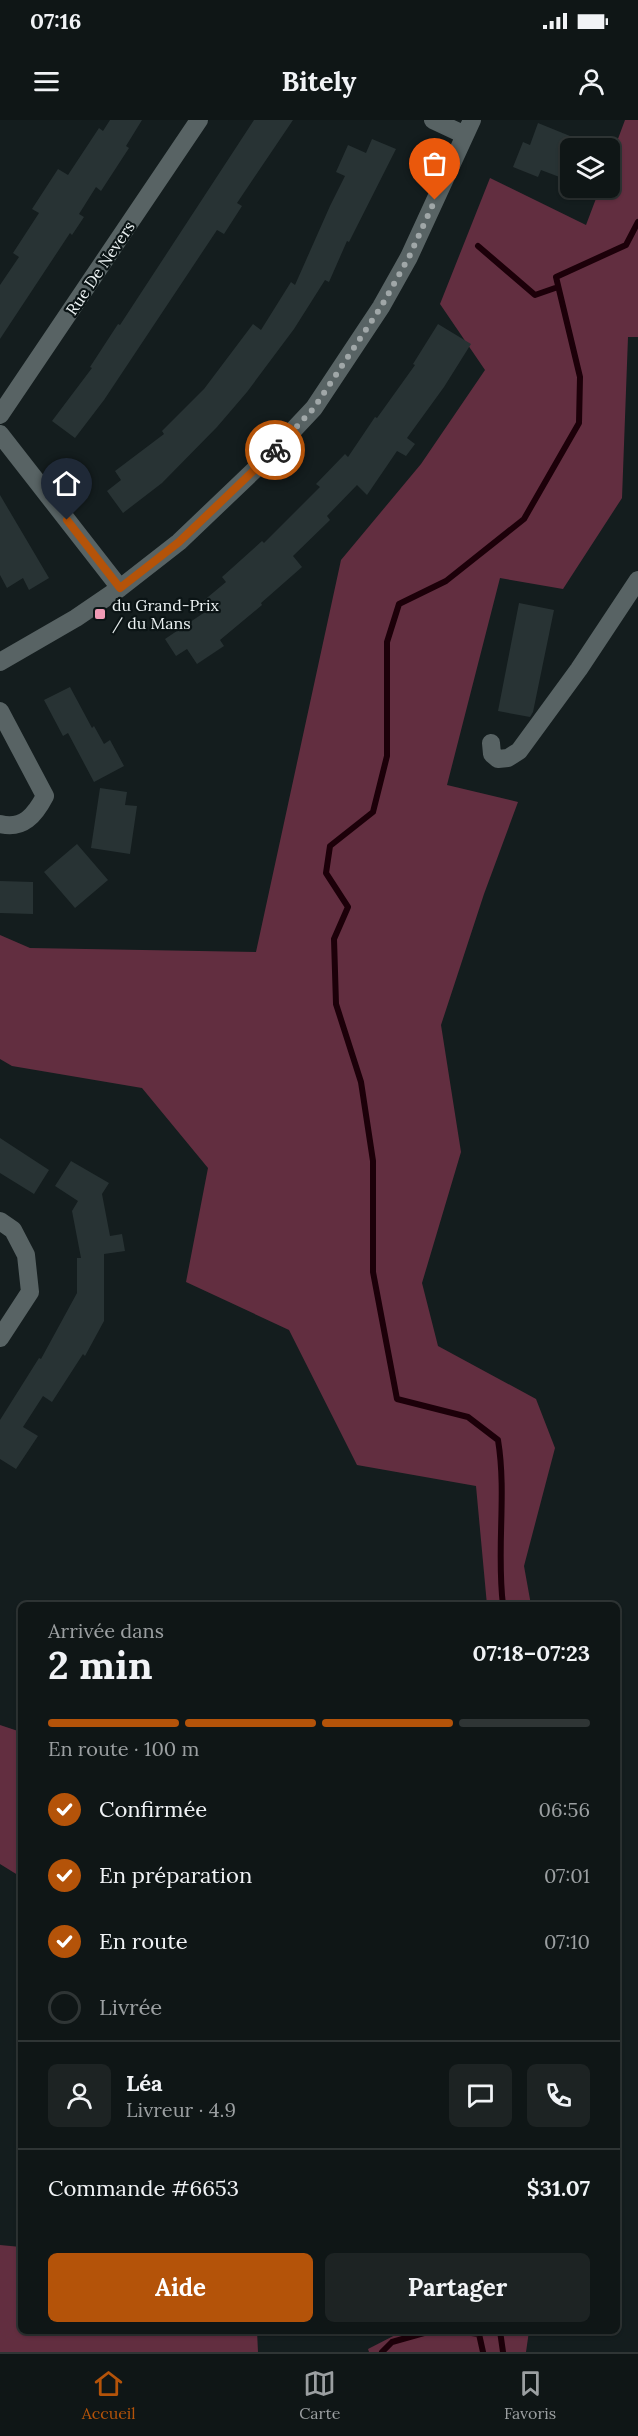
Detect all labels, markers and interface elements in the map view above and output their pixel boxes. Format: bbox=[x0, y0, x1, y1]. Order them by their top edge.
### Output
text: 07:16 bbox=[30, 7, 81, 35]
text: Bitely bbox=[281, 64, 357, 98]
icon: menu bbox=[30, 65, 63, 98]
icon: person bbox=[575, 65, 608, 98]
pin bbox=[409, 138, 460, 200]
map controls bbox=[560, 138, 620, 198]
button: layers bbox=[560, 138, 620, 198]
icon: bag bbox=[418, 147, 451, 180]
street label: Rue De Nevers bbox=[61, 217, 139, 319]
courier bbox=[245, 420, 305, 480]
icon: bike bbox=[259, 434, 292, 467]
pin bbox=[41, 458, 92, 520]
icon: home bbox=[50, 467, 83, 500]
place label: du Grand-Prix / du Mans bbox=[112, 595, 220, 634]
marker: du Grand-Prix / du Mans bbox=[93, 607, 107, 621]
text: Arrivée dans bbox=[48, 1618, 164, 1643]
text: 07:18–07:23 bbox=[472, 1639, 590, 1667]
text: 2 min bbox=[48, 1640, 153, 1690]
text: En route · 100 m bbox=[48, 1736, 199, 1761]
icon: check bbox=[48, 1793, 81, 1826]
text: Confirmée bbox=[99, 1795, 207, 1823]
text: 06:56 bbox=[539, 1797, 590, 1822]
icon: check bbox=[48, 1859, 81, 1892]
text: En préparation bbox=[99, 1861, 252, 1889]
text: 07:01 bbox=[544, 1863, 590, 1888]
icon: check bbox=[48, 1925, 81, 1958]
text: En route bbox=[99, 1927, 188, 1955]
text: 07:10 bbox=[544, 1929, 590, 1954]
text: Livrée bbox=[99, 1993, 162, 2021]
button: person bbox=[48, 2064, 111, 2127]
button: chat bbox=[449, 2064, 512, 2127]
button: phone bbox=[527, 2064, 590, 2127]
text: Léa bbox=[126, 2069, 163, 2097]
text: Livreur · 4.9 bbox=[126, 2097, 236, 2122]
text: Commande #6653 bbox=[48, 2174, 239, 2202]
text: $31.07 bbox=[527, 2174, 590, 2202]
button: Aide bbox=[48, 2253, 313, 2322]
button: Partager bbox=[325, 2253, 590, 2322]
tab: Accueil bbox=[82, 2367, 136, 2423]
tab: Carte bbox=[299, 2367, 340, 2423]
tab: Favoris bbox=[504, 2367, 556, 2423]

